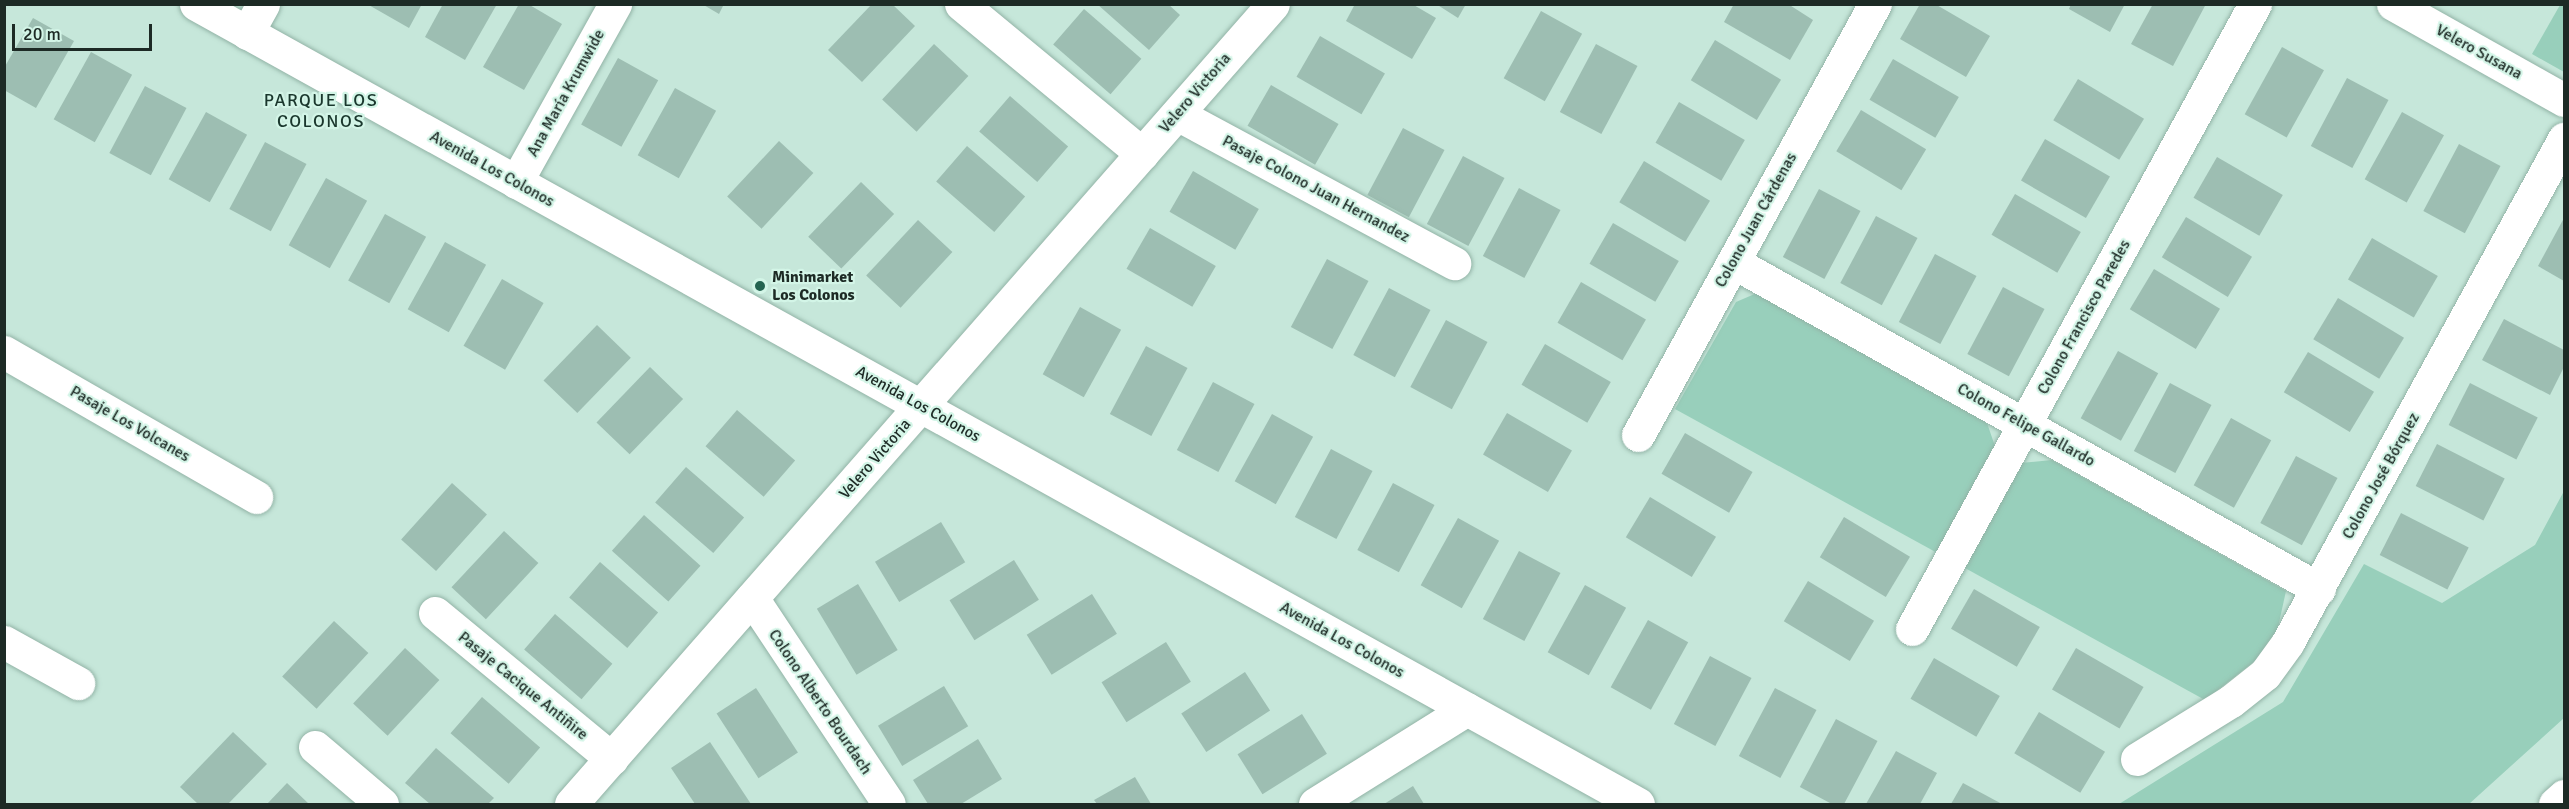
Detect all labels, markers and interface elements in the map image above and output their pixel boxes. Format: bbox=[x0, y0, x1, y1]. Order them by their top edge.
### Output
scale bar bbox=[15, 12, 154, 50]
street label: Velero Susana bbox=[2432, 20, 2526, 84]
text: 20 m bbox=[23, 23, 61, 45]
street label: Ana María Krumwide bbox=[523, 26, 609, 160]
street label: Velero Victoria bbox=[1155, 49, 1235, 137]
district label: PARQUE LOS COLONOS bbox=[264, 90, 378, 132]
street label: Avenida Los Colonos bbox=[426, 127, 558, 211]
street label: Pasaje Colono Juan Hernandez bbox=[1219, 131, 1413, 247]
street label: Colono Juan Cárdenas bbox=[1711, 149, 1801, 291]
street label: Colono Francisco Paredes bbox=[2033, 236, 2135, 398]
place label: Minimarket Los Colonos bbox=[772, 267, 855, 305]
marker: Minimarket Los Colonos bbox=[753, 279, 767, 293]
street label: Avenida Los Colonos bbox=[852, 362, 984, 446]
street label: Colono Felipe Gallardo bbox=[1954, 379, 2098, 471]
street label: Pasaje Los Volcanes bbox=[67, 382, 193, 466]
street label: Colono José Bórquez bbox=[2338, 410, 2424, 542]
street label: Velero Victoria bbox=[835, 415, 915, 503]
street label: Avenida Los Colonos bbox=[1276, 598, 1408, 682]
street label: Colono Alberto Bourdach bbox=[764, 626, 876, 778]
street label: Pasaje Cacique Antiñire bbox=[454, 628, 592, 744]

